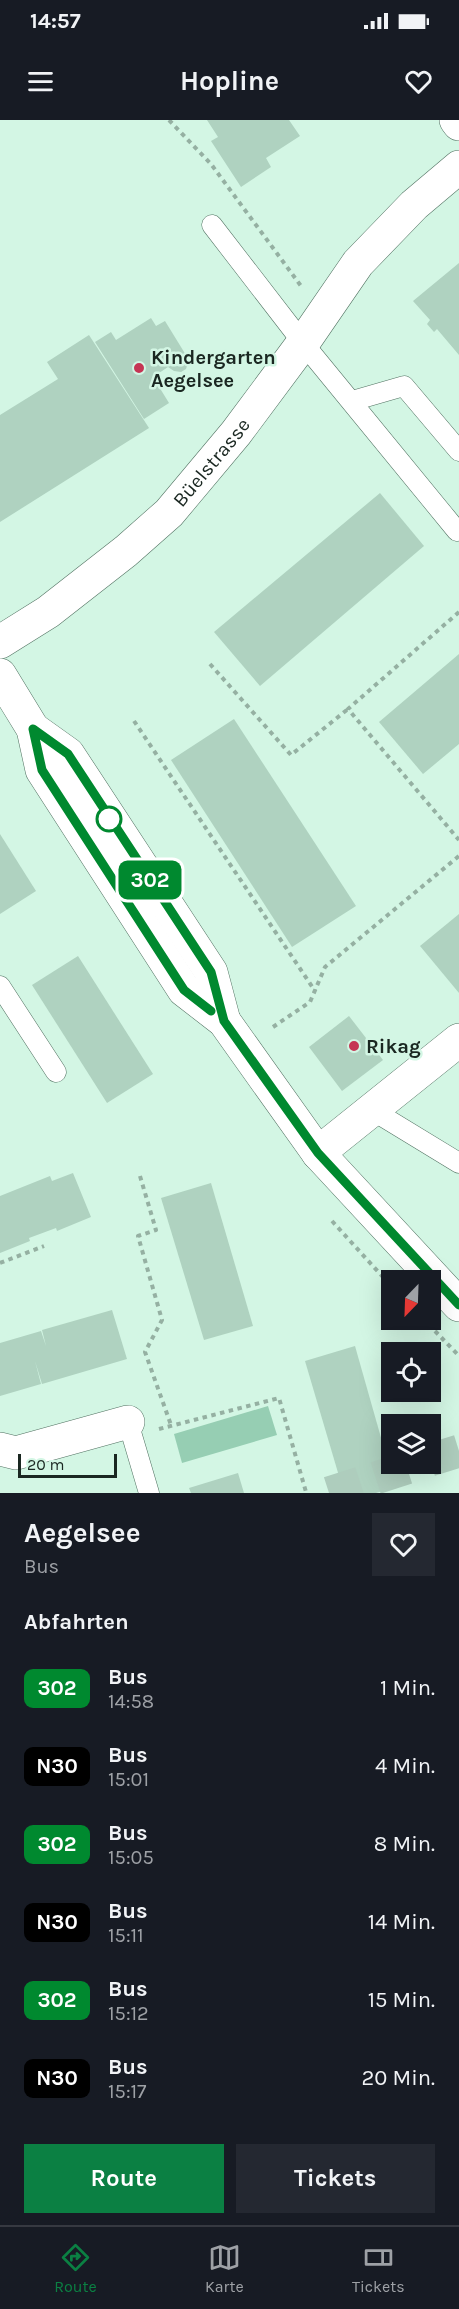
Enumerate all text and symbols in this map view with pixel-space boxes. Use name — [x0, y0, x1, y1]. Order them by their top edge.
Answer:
text: 14:57 — [30, 8, 81, 34]
icon: menu — [24, 65, 57, 98]
text: Hopline — [180, 65, 279, 97]
icon: heart — [402, 65, 435, 98]
place label: Kindergarten Aegelsee — [151, 346, 276, 392]
marker: Kindergarten Aegelsee — [132, 361, 146, 375]
street label: Büelstrasse — [168, 414, 255, 511]
unlabelled marker — [96, 806, 122, 832]
line badge: 302 — [116, 860, 184, 900]
text: 302 — [130, 868, 170, 892]
place label: Rikag — [366, 1035, 421, 1058]
marker: Rikag — [347, 1039, 361, 1053]
north arrow — [381, 1270, 441, 1330]
map controls — [381, 1270, 441, 1474]
button: locate — [381, 1342, 441, 1402]
button: layers — [381, 1414, 441, 1474]
scale bar — [18, 1451, 117, 1478]
text: 20 m — [27, 1455, 65, 1474]
button: heart — [372, 1513, 435, 1576]
text: Aegelsee — [24, 1516, 140, 1549]
text: Bus — [24, 1555, 59, 1578]
text: Abfahrten — [24, 1609, 129, 1635]
text: Bus — [108, 1664, 148, 1690]
text: 1 Min. — [380, 1675, 435, 1701]
text: 302 — [37, 1676, 77, 1700]
text: 14:58 — [108, 1690, 154, 1713]
text: Bus — [108, 1742, 148, 1768]
text: 4 Min. — [375, 1753, 435, 1779]
text: N30 — [36, 1754, 78, 1778]
text: 15:01 — [108, 1768, 149, 1791]
text: Bus — [108, 1820, 148, 1846]
text: 8 Min. — [374, 1831, 435, 1857]
text: 302 — [37, 1832, 77, 1856]
text: 15:05 — [108, 1846, 154, 1869]
text: Bus — [108, 1898, 148, 1924]
text: 14 Min. — [368, 1909, 435, 1935]
text: N30 — [36, 1910, 78, 1934]
text: 15:11 — [108, 1924, 144, 1947]
text: Bus — [108, 1976, 148, 2002]
text: 15 Min. — [368, 1987, 435, 2013]
text: 302 — [37, 1988, 77, 2012]
text: 15:12 — [108, 2002, 149, 2025]
text: Bus — [108, 2054, 148, 2080]
text: 20 Min. — [362, 2065, 435, 2091]
text: N30 — [36, 2066, 78, 2090]
text: 15:17 — [108, 2080, 147, 2103]
button: Route — [24, 2144, 224, 2213]
button: Tickets — [236, 2144, 435, 2213]
tab: Route — [54, 2241, 97, 2296]
tab: Karte — [205, 2241, 244, 2296]
tab: Tickets — [352, 2241, 405, 2296]

